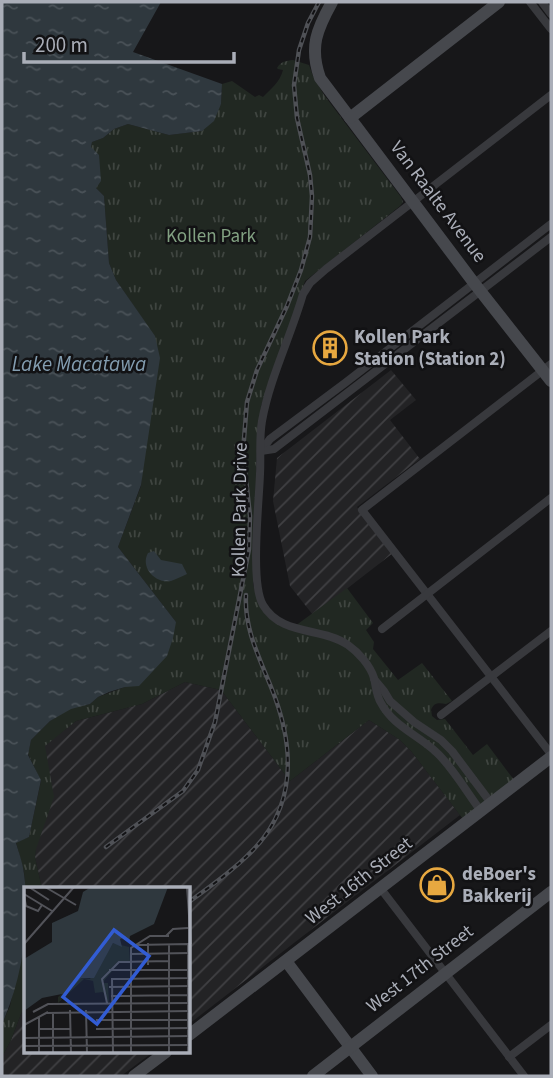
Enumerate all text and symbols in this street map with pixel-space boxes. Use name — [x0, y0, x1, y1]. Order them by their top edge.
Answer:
scale bar — [24, 21, 234, 65]
text: 200 m — [35, 30, 88, 60]
street label: Van Raalte Avenue — [383, 136, 493, 268]
park label: Kollen Park — [166, 223, 257, 250]
place label: Kollen Park Station (Station 2) — [354, 324, 506, 373]
building icon: Kollen Park Station (Station 2) — [311, 329, 349, 367]
water label: Lake Macatawa — [12, 349, 146, 379]
street label: Kollen Park Drive — [225, 442, 255, 578]
street label: West 16th Street — [300, 830, 419, 931]
place label: deBoer's Bakkerij — [462, 861, 536, 910]
shop icon: deBoer's Bakkerij — [418, 866, 456, 904]
inset map — [24, 887, 191, 1054]
street label: West 17th Street — [361, 918, 480, 1019]

